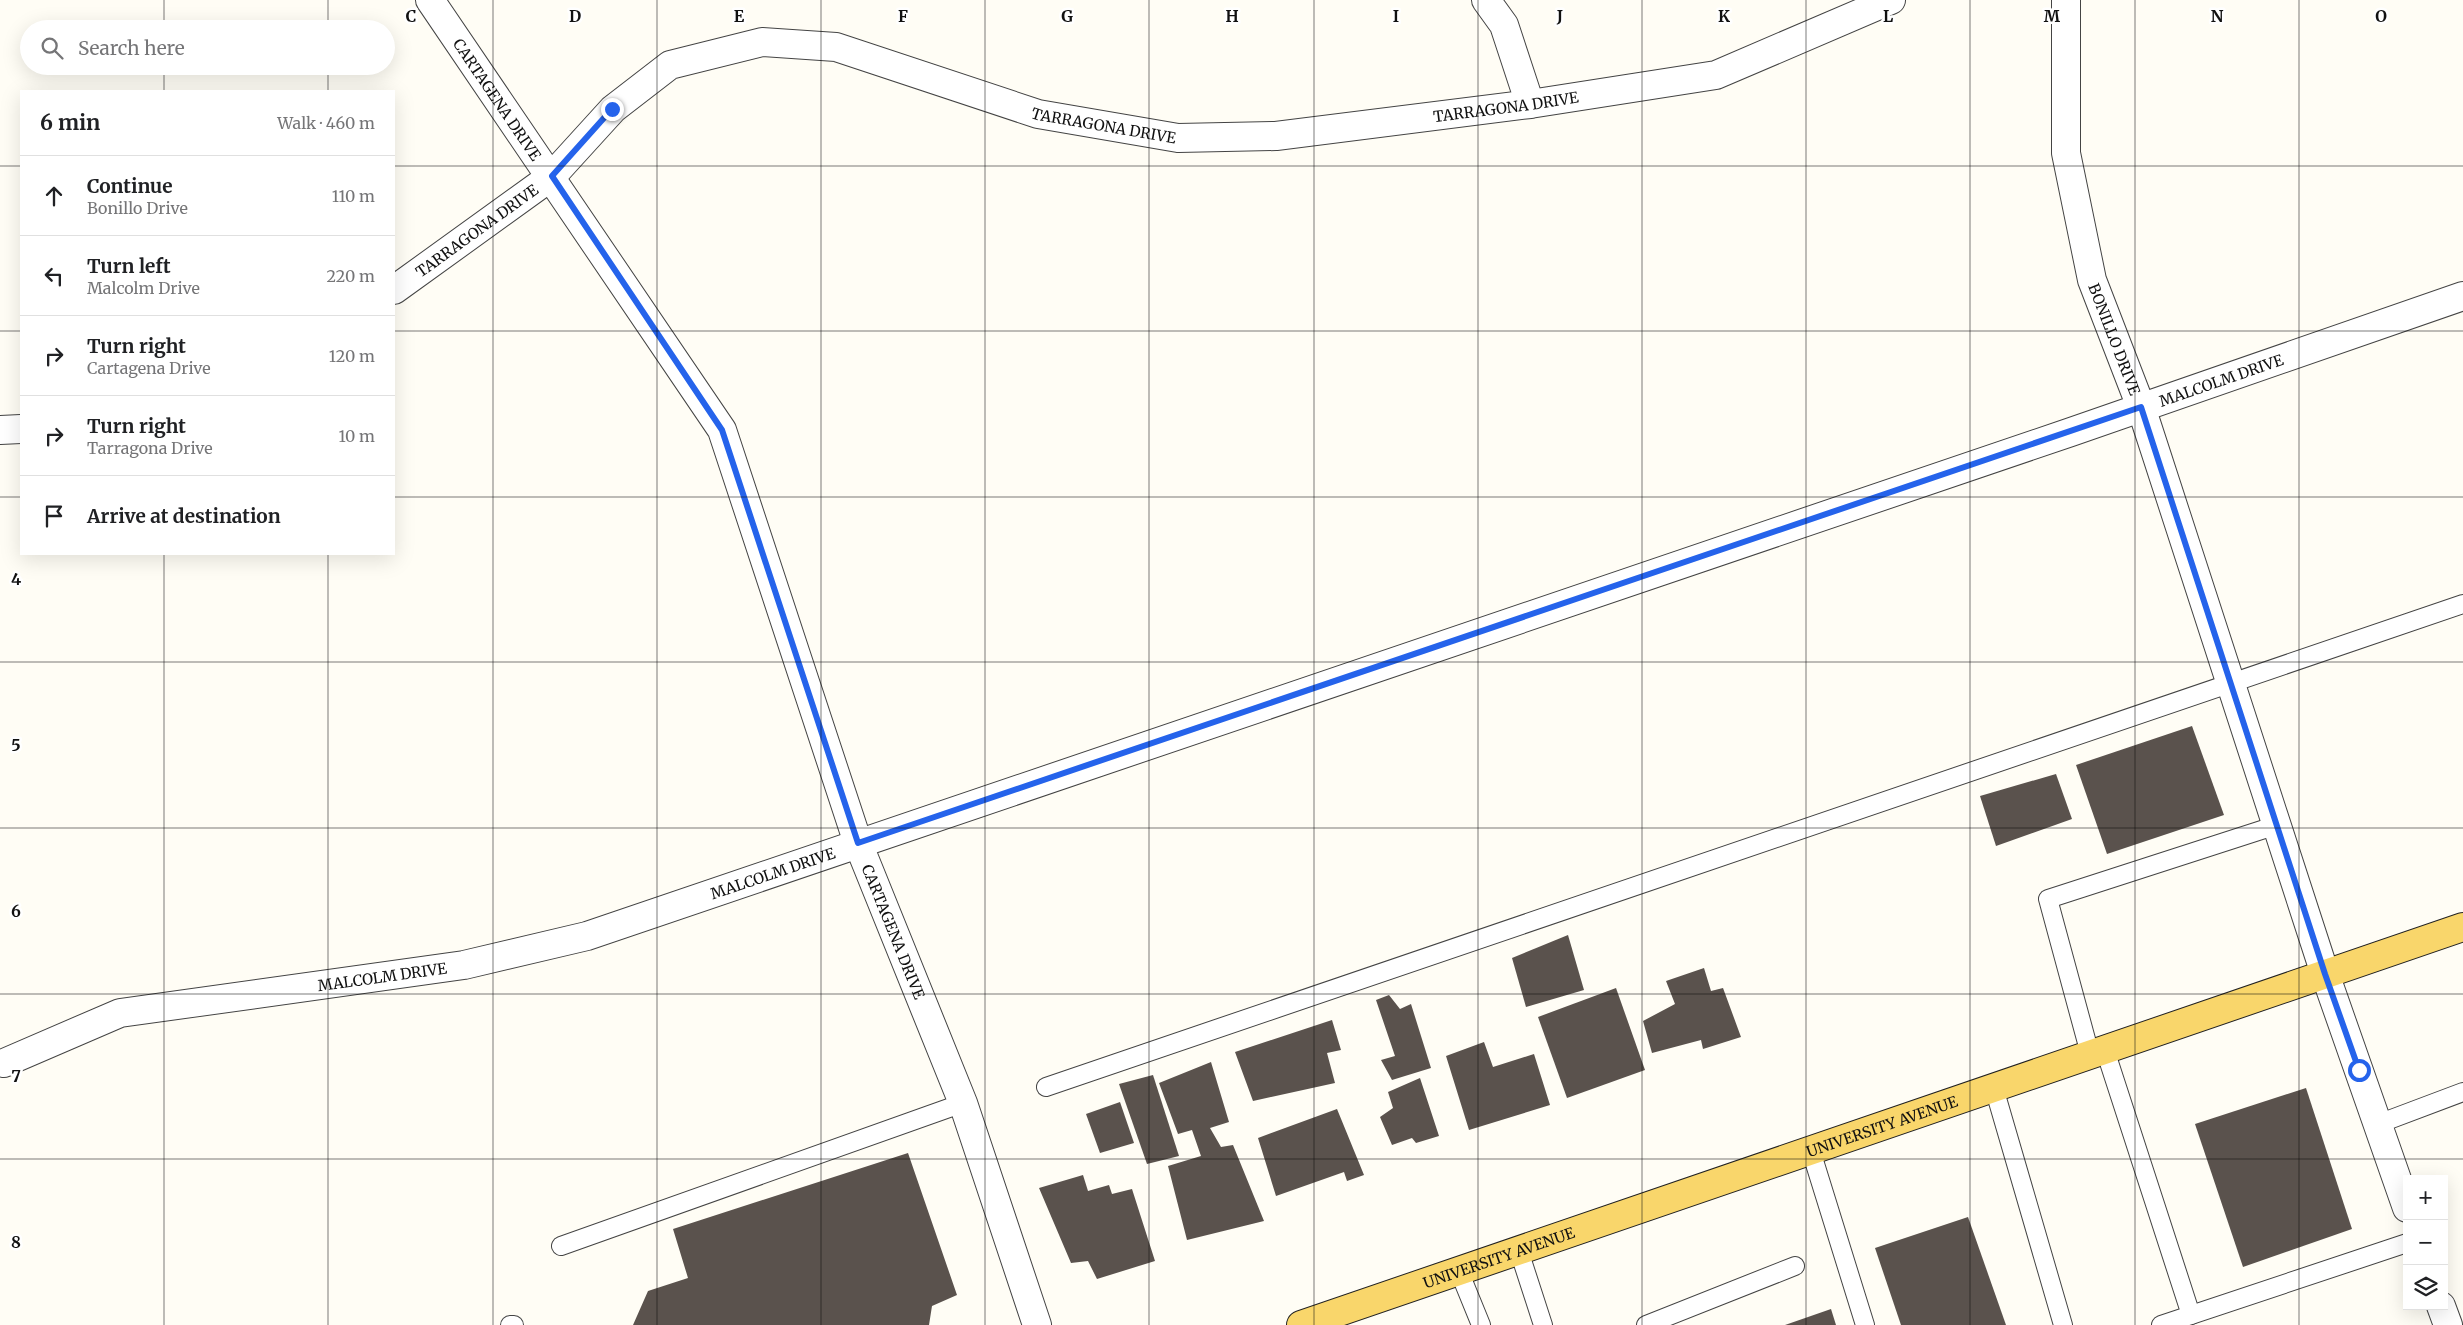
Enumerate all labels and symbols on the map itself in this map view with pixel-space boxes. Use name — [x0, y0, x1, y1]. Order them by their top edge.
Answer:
text: C — [406, 6, 416, 26]
text: D — [569, 6, 581, 26]
text: E — [734, 6, 745, 26]
text: F — [898, 6, 908, 26]
text: G — [1061, 6, 1073, 26]
text: H — [1225, 6, 1239, 26]
text: I — [1393, 6, 1399, 26]
text: J — [1556, 6, 1563, 26]
text: K — [1718, 6, 1730, 26]
text: L — [1883, 6, 1893, 26]
text: M — [2044, 6, 2061, 26]
text: N — [2211, 6, 2224, 26]
text: O — [2375, 6, 2387, 26]
street label: CARTAGENA DRIVE — [449, 35, 546, 164]
street label: TARRAGONA DRIVE — [1432, 87, 1580, 126]
route end — [601, 98, 624, 121]
street label: TARRAGONA DRIVE — [1029, 103, 1178, 147]
street label: TARRAGONA DRIVE — [412, 180, 542, 281]
street label: BONILLO DRIVE — [2085, 281, 2145, 398]
street label: MALCOLM DRIVE — [2156, 349, 2286, 410]
text: 4 — [11, 569, 21, 589]
text: 5 — [11, 735, 21, 755]
street label: MALCOLM DRIVE — [708, 843, 838, 903]
street label: CARTAGENA DRIVE — [858, 861, 930, 1002]
text: 6 — [11, 901, 21, 921]
street label: MALCOLM DRIVE — [316, 958, 448, 995]
route start — [2348, 1059, 2371, 1082]
text: 7 — [11, 1066, 21, 1086]
street label: UNIVERSITY AVENUE — [1804, 1091, 1960, 1161]
street label: UNIVERSITY AVENUE — [1421, 1222, 1577, 1292]
text: 8 — [11, 1232, 21, 1252]

